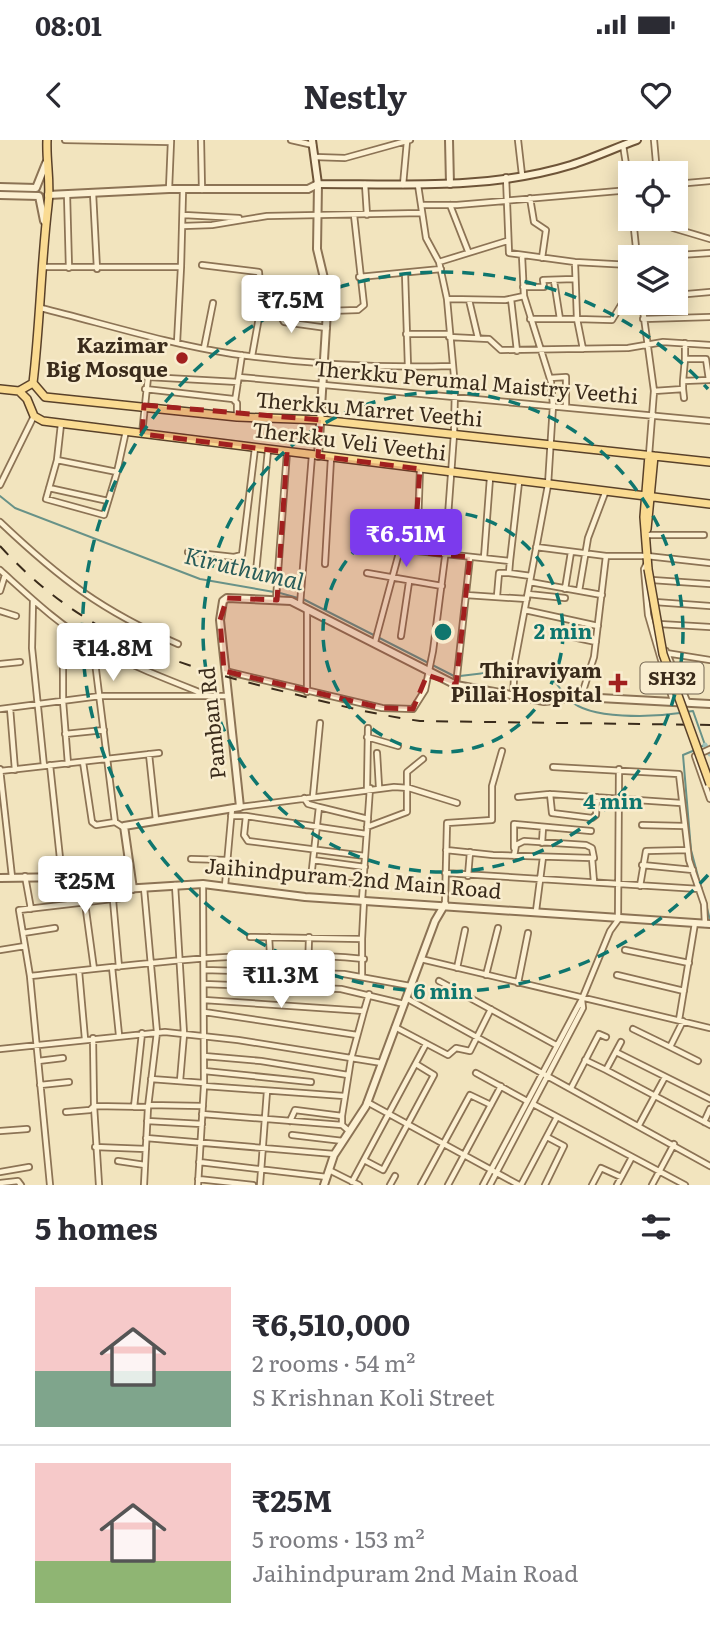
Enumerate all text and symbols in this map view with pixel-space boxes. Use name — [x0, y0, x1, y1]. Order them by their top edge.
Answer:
text: 08:01 — [35, 5, 102, 44]
text: Nestly — [303, 71, 407, 119]
icon: back — [35, 76, 73, 114]
icon: heart — [637, 76, 675, 114]
map controls — [618, 161, 688, 315]
button: locate — [618, 161, 688, 231]
button: layers — [618, 245, 688, 315]
pin: ₹7.5M — [242, 276, 340, 335]
text: ₹7.5M — [257, 281, 325, 315]
place label: Kazimar Big Mosque — [46, 328, 169, 383]
marker: Kazimar Big Mosque — [174, 350, 190, 366]
street label: Therkku Perumal Maistry Veethi — [313, 351, 640, 410]
street label: Therkku Marret Veethi — [254, 382, 484, 433]
street label: Therkku Veli Veethi — [250, 412, 448, 467]
pin: ₹6.51M — [349, 510, 463, 569]
text: ₹6.51M — [366, 515, 446, 549]
water label: Kiruthumal — [181, 537, 308, 597]
text: 2 min — [534, 614, 593, 645]
centre of rings — [431, 620, 455, 644]
pin: ₹14.8M — [56, 624, 170, 683]
text: ₹14.8M — [73, 629, 153, 663]
place label: Thiraviyam Pillai Hospital — [451, 653, 602, 708]
road number: SH32 — [640, 663, 704, 694]
street label: Pamban Rd — [189, 665, 232, 781]
marker: Thiraviyam Pillai Hospital — [608, 673, 628, 693]
text: 4 min — [583, 784, 643, 815]
street label: Jaihindpuram 2nd Main Road — [204, 848, 503, 905]
pin: ₹25M — [44, 856, 126, 916]
text: ₹25M — [54, 862, 116, 896]
pin: ₹11.3M — [224, 950, 338, 1010]
text: ₹11.3M — [243, 956, 319, 990]
text: 6 min — [413, 974, 473, 1005]
text: 5 homes — [35, 1205, 158, 1249]
icon: filters — [637, 1208, 675, 1246]
text: ₹6,510,000 — [252, 1301, 410, 1345]
icon: home — [91, 1315, 175, 1399]
text: 2 rooms · 54 m² — [252, 1345, 415, 1379]
text: S Krishnan Koli Street — [252, 1379, 495, 1413]
text: ₹25M — [252, 1477, 332, 1521]
icon: home — [91, 1491, 175, 1575]
text: 5 rooms · 153 m² — [252, 1521, 425, 1555]
text: Jaihindpuram 2nd Main Road — [252, 1555, 578, 1589]

